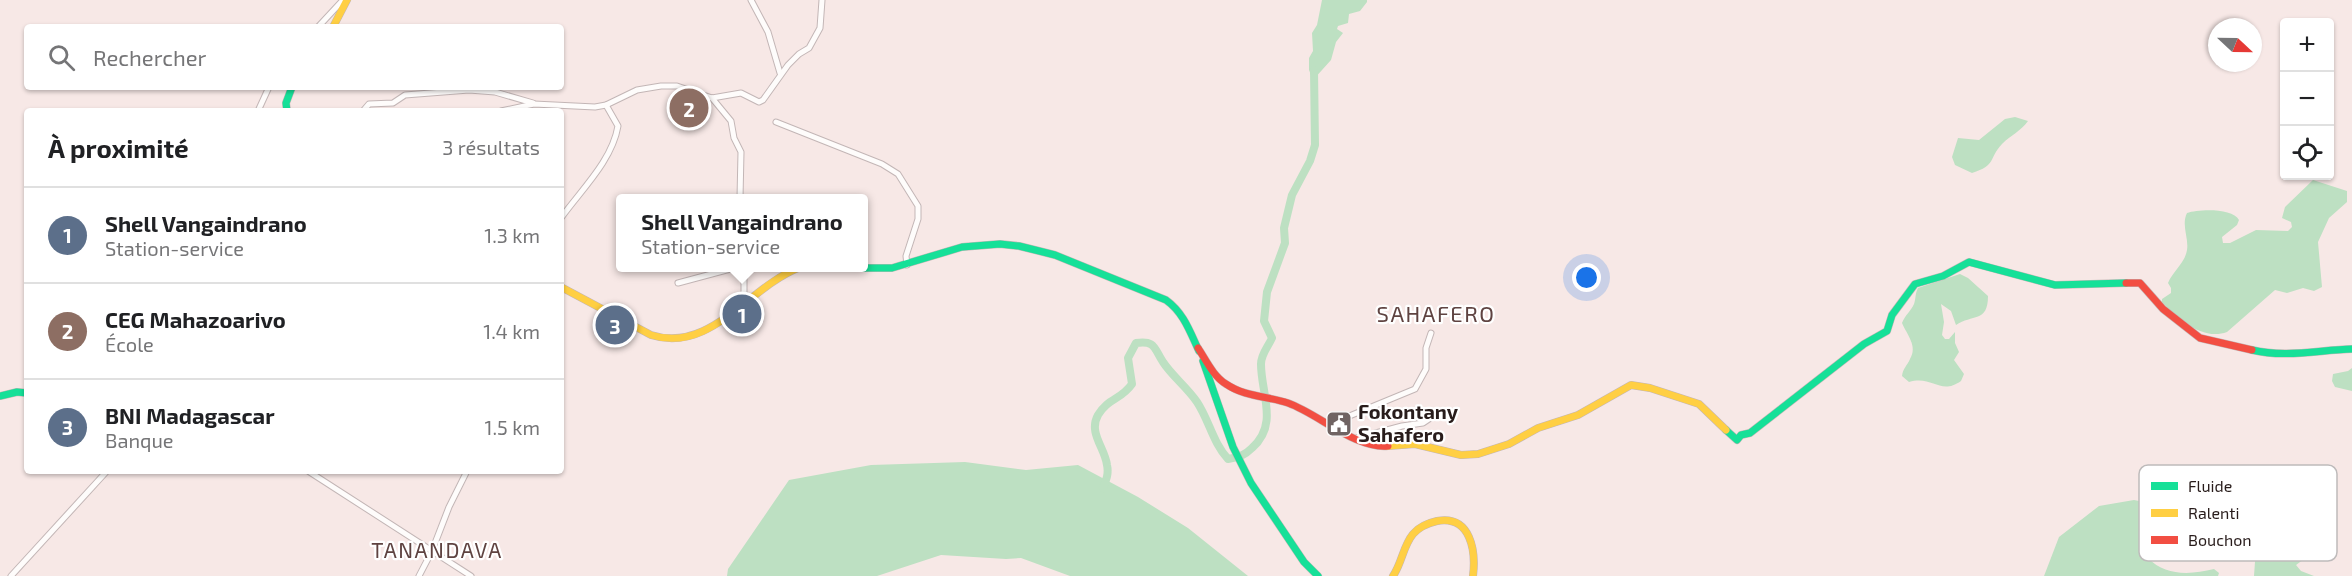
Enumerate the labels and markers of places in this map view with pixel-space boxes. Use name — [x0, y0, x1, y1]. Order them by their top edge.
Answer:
pin: 2 — [670, 86, 708, 130]
pin: 1 — [722, 292, 762, 336]
pin: 3 — [596, 302, 634, 348]
place label: Fokontany Sahafero — [1358, 399, 1459, 446]
public building icon: Fokontany Sahafero — [1324, 409, 1354, 439]

